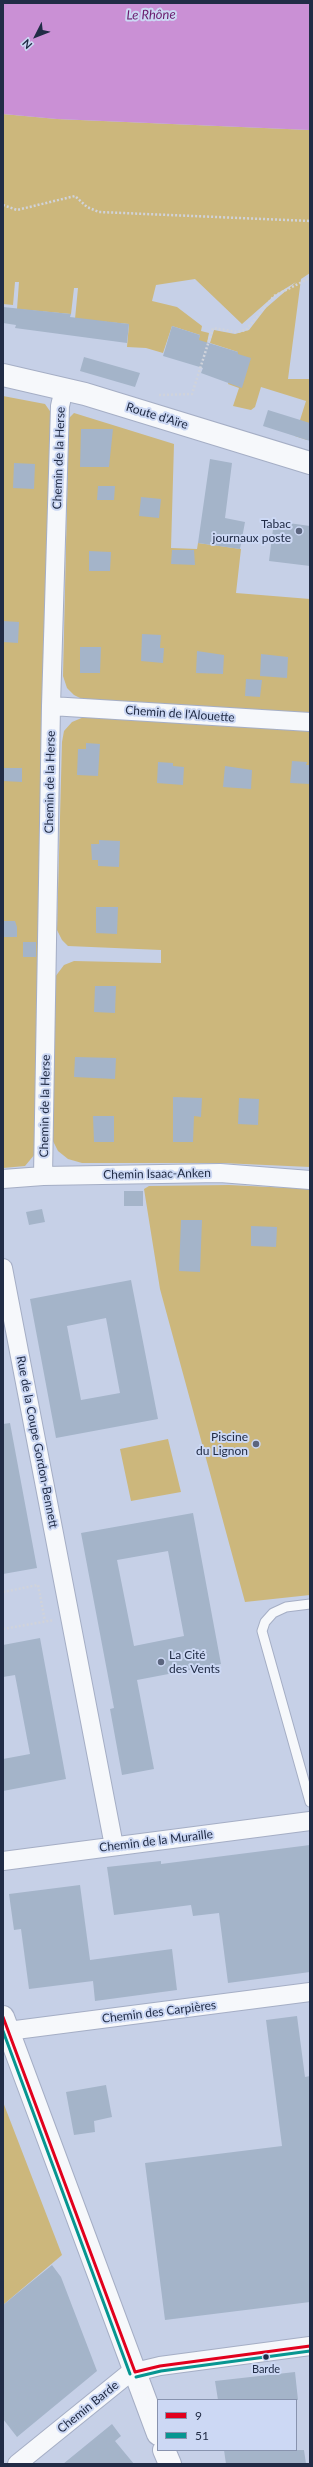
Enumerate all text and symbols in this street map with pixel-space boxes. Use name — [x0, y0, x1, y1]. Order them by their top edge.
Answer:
water label: Le Rhône — [126, 7, 176, 23]
north arrow — [16, 16, 56, 56]
text: N — [19, 37, 34, 52]
street label: Route d'Aïre — [124, 400, 190, 432]
street label: Chemin de la Herse — [50, 406, 68, 510]
place label: Tabac journaux poste — [213, 517, 291, 545]
marker: Tabac journaux poste — [294, 526, 304, 536]
street label: Chemin de l'Alouette — [125, 703, 235, 725]
street label: Chemin de la Herse — [42, 731, 58, 833]
street label: Chemin de la Herse — [37, 1055, 53, 1157]
street label: Chemin Isaac-Anken — [103, 1166, 211, 1182]
street label: Rue de la Coupe Gordon-Bennett — [13, 1355, 61, 1529]
place label: Piscine du Lignon — [196, 1430, 248, 1458]
marker: Piscine du Lignon — [251, 1439, 261, 1449]
place label: La Cité des Vents — [169, 1648, 220, 1676]
marker: La Cité des Vents — [156, 1657, 166, 1667]
street label: Chemin de la Muraille — [98, 1827, 214, 1855]
street label: Chemin des Carpières — [101, 1998, 217, 2026]
marker: Barde — [261, 2352, 271, 2362]
place label: Barde — [252, 2362, 280, 2376]
street label: Chemin Barde — [55, 2378, 121, 2436]
legend — [157, 2399, 297, 2451]
text: 9 — [195, 2408, 202, 2423]
text: 51 — [195, 2428, 209, 2443]

